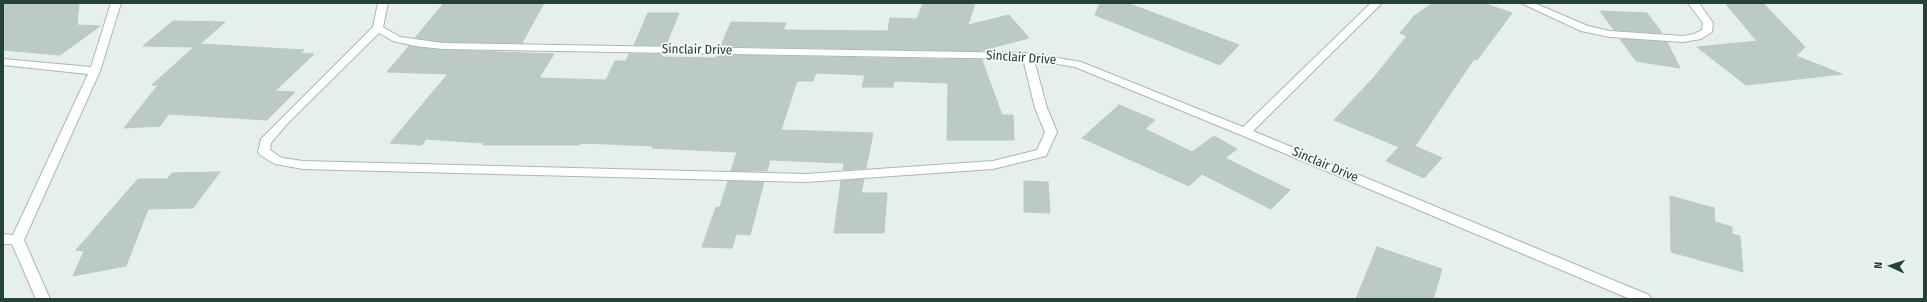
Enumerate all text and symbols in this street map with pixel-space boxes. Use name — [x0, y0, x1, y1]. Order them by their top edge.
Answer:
street label: Sinclair Drive — [662, 42, 732, 58]
street label: Sinclair Drive — [985, 48, 1057, 68]
street label: Sinclair Drive — [1290, 144, 1360, 186]
north arrow — [1871, 246, 1911, 286]
text: N — [1872, 262, 1885, 269]

